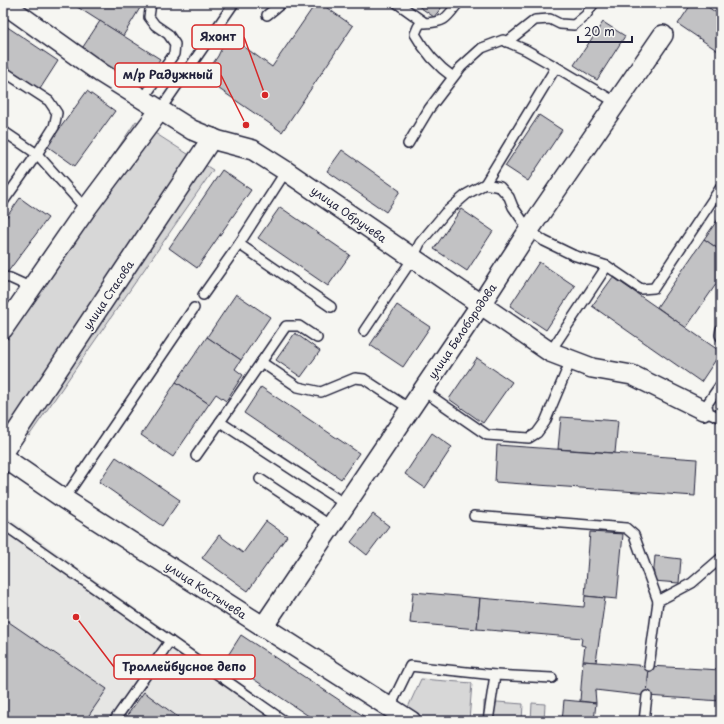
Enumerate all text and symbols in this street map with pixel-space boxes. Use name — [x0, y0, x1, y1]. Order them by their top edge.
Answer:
scale bar — [578, 18, 632, 44]
text: 20 m — [584, 22, 615, 40]
callout: Яхонт — [192, 25, 244, 49]
text: Яхонт — [200, 27, 237, 45]
callout: м/р Радужный — [115, 63, 221, 87]
text: м/р Радужный — [123, 65, 213, 83]
street label: улица Обручева — [308, 182, 390, 247]
street label: улица Стасова — [78, 257, 138, 333]
street label: улица Белобородова — [424, 280, 501, 382]
street label: улица Костычева — [162, 557, 250, 623]
callout: Троллейбусное депо — [114, 655, 255, 679]
text: Троллейбусное депо — [122, 657, 246, 675]

